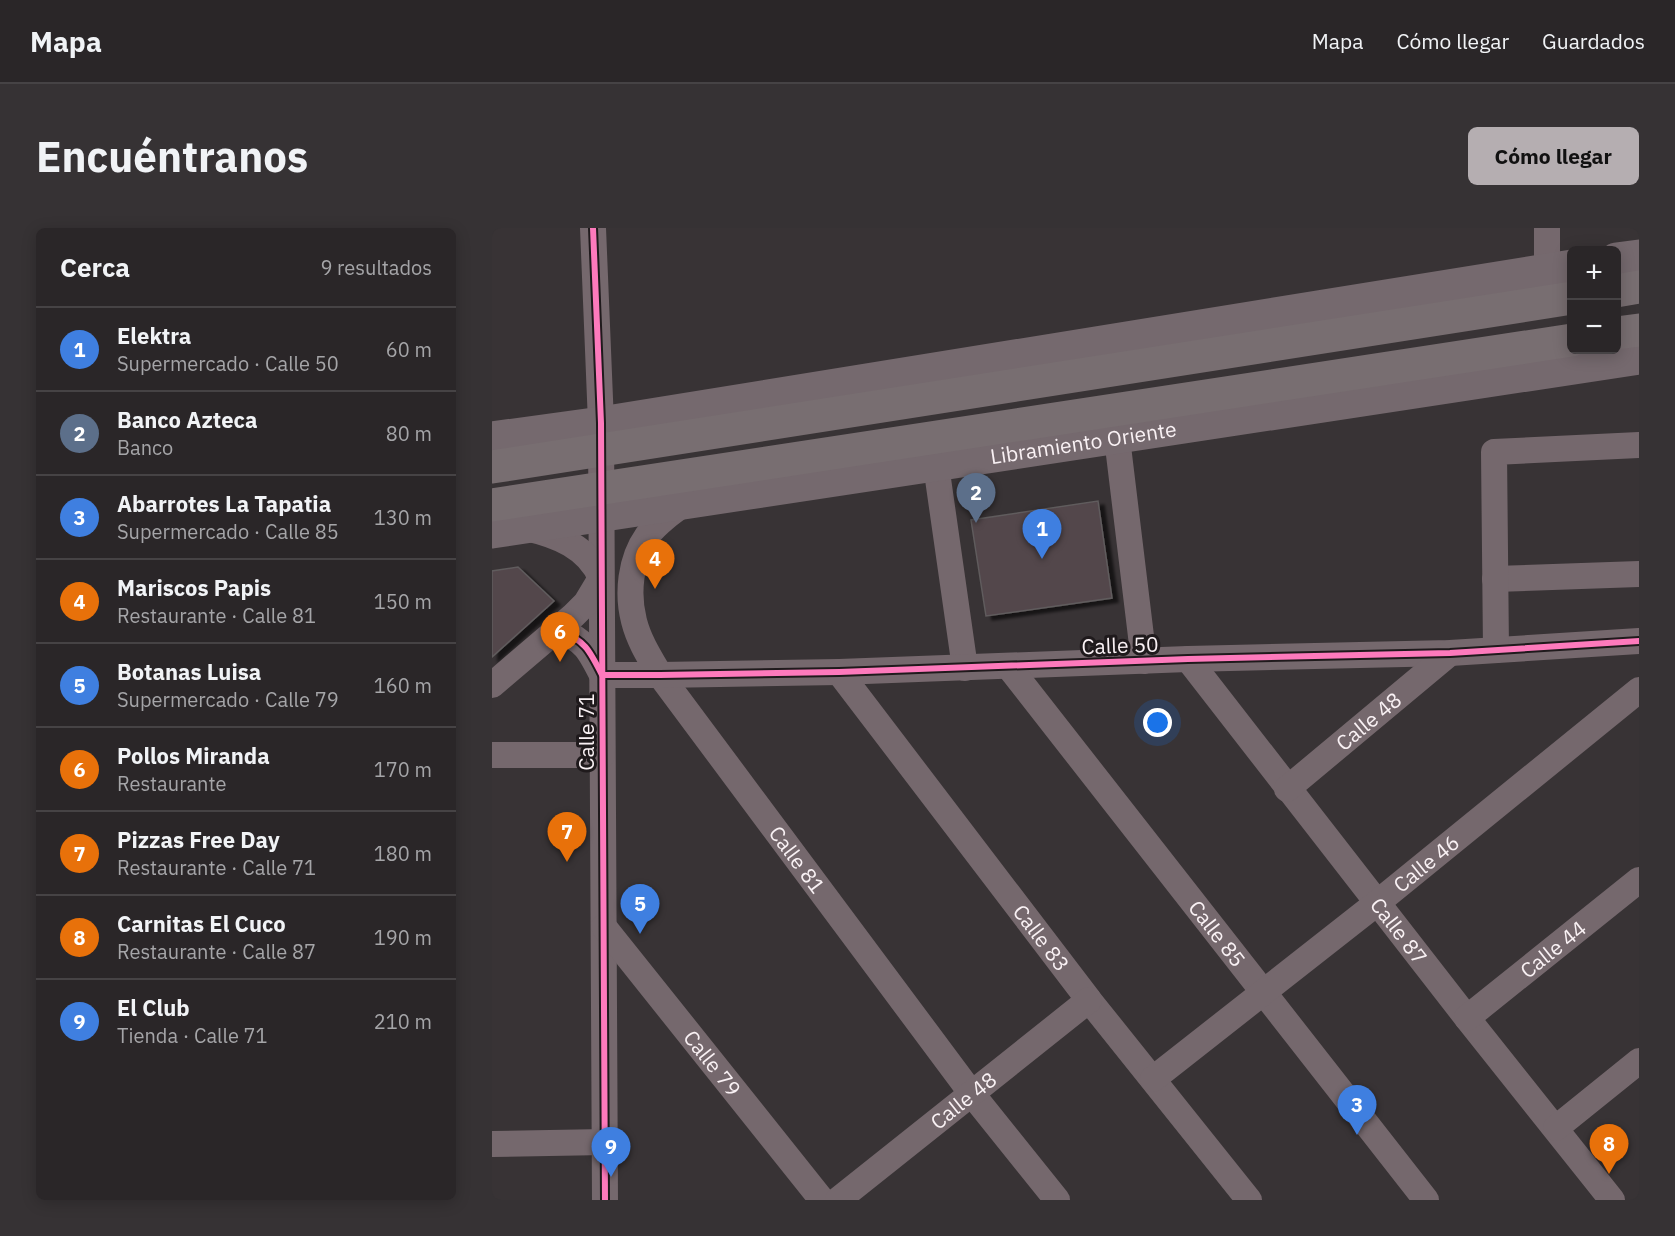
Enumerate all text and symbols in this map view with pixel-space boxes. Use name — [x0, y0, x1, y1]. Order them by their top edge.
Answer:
text: Mapa — [30, 23, 102, 60]
text: Mapa — [1312, 27, 1363, 55]
text: Cómo llegar — [1396, 27, 1509, 55]
text: Guardados — [1542, 27, 1645, 55]
button: Cómo llegar — [1468, 127, 1639, 185]
text: Encuéntranos — [36, 129, 308, 184]
map controls — [1567, 246, 1621, 354]
button: + — [1567, 246, 1621, 300]
text: Cerca — [60, 250, 130, 284]
text: 9 resultados — [320, 254, 432, 281]
button: − — [1567, 300, 1621, 354]
text: Elektra — [117, 321, 191, 350]
text: 1 — [74, 336, 86, 363]
text: 60 m — [386, 336, 432, 363]
text: Supermercado · Calle 50 — [117, 350, 339, 377]
text: Banco Azteca — [117, 405, 257, 434]
street label: Libramiento Oriente — [988, 414, 1178, 470]
text: 2 — [74, 420, 86, 447]
text: 80 m — [386, 420, 432, 447]
text: Banco — [117, 434, 173, 461]
pin: 2 — [956, 474, 996, 523]
text: Abarrotes La Tapatia — [117, 489, 331, 518]
text: 3 — [74, 504, 86, 531]
text: 130 m — [374, 504, 432, 531]
pin: 1 — [1022, 510, 1062, 559]
text: Supermercado · Calle 85 — [117, 518, 339, 545]
pin: 4 — [636, 540, 674, 589]
text: Mariscos Papis — [117, 573, 271, 602]
text: 4 — [74, 588, 86, 615]
text: 150 m — [374, 588, 432, 615]
text: Restaurante · Calle 81 — [117, 602, 316, 629]
pin: 6 — [540, 612, 580, 662]
street label: Calle 50 — [1081, 630, 1159, 660]
text: Botanas Luisa — [117, 657, 261, 686]
text: 5 — [74, 672, 86, 699]
text: 160 m — [374, 672, 432, 699]
text: Supermercado · Calle 79 — [117, 686, 339, 713]
street label: Calle 48 — [1330, 686, 1407, 757]
street label: Calle 71 — [572, 693, 600, 771]
your location — [1143, 708, 1172, 737]
text: Pollos Miranda — [117, 741, 270, 770]
text: 6 — [74, 756, 86, 783]
text: 170 m — [374, 756, 432, 783]
text: Restaurante — [117, 770, 226, 797]
pin: 7 — [548, 812, 586, 862]
street label: Calle 81 — [763, 820, 832, 899]
text: Pizzas Free Day — [117, 825, 280, 854]
street label: Calle 46 — [1387, 828, 1465, 898]
text: 7 — [74, 840, 86, 867]
text: 180 m — [374, 840, 432, 867]
text: Restaurante · Calle 71 — [117, 854, 316, 881]
pin: 5 — [620, 884, 660, 934]
street label: Calle 87 — [1364, 892, 1434, 970]
street label: Calle 85 — [1182, 894, 1252, 972]
street label: Calle 83 — [1007, 898, 1076, 977]
text: Carnitas El Cuco — [117, 909, 286, 938]
street label: Calle 44 — [1514, 914, 1592, 984]
text: 8 — [74, 924, 86, 951]
text: 190 m — [374, 924, 432, 951]
text: Restaurante · Calle 87 — [117, 938, 316, 965]
text: El Club — [117, 993, 190, 1022]
text: 9 — [74, 1008, 86, 1035]
text: 210 m — [374, 1008, 432, 1035]
text: Tienda · Calle 71 — [117, 1022, 268, 1049]
street label: Calle 79 — [678, 1024, 748, 1102]
street label: Calle 48 — [924, 1065, 1002, 1135]
pin: 3 — [1338, 1086, 1376, 1135]
pin: 8 — [1590, 1124, 1628, 1174]
pin: 9 — [592, 1128, 630, 1177]

